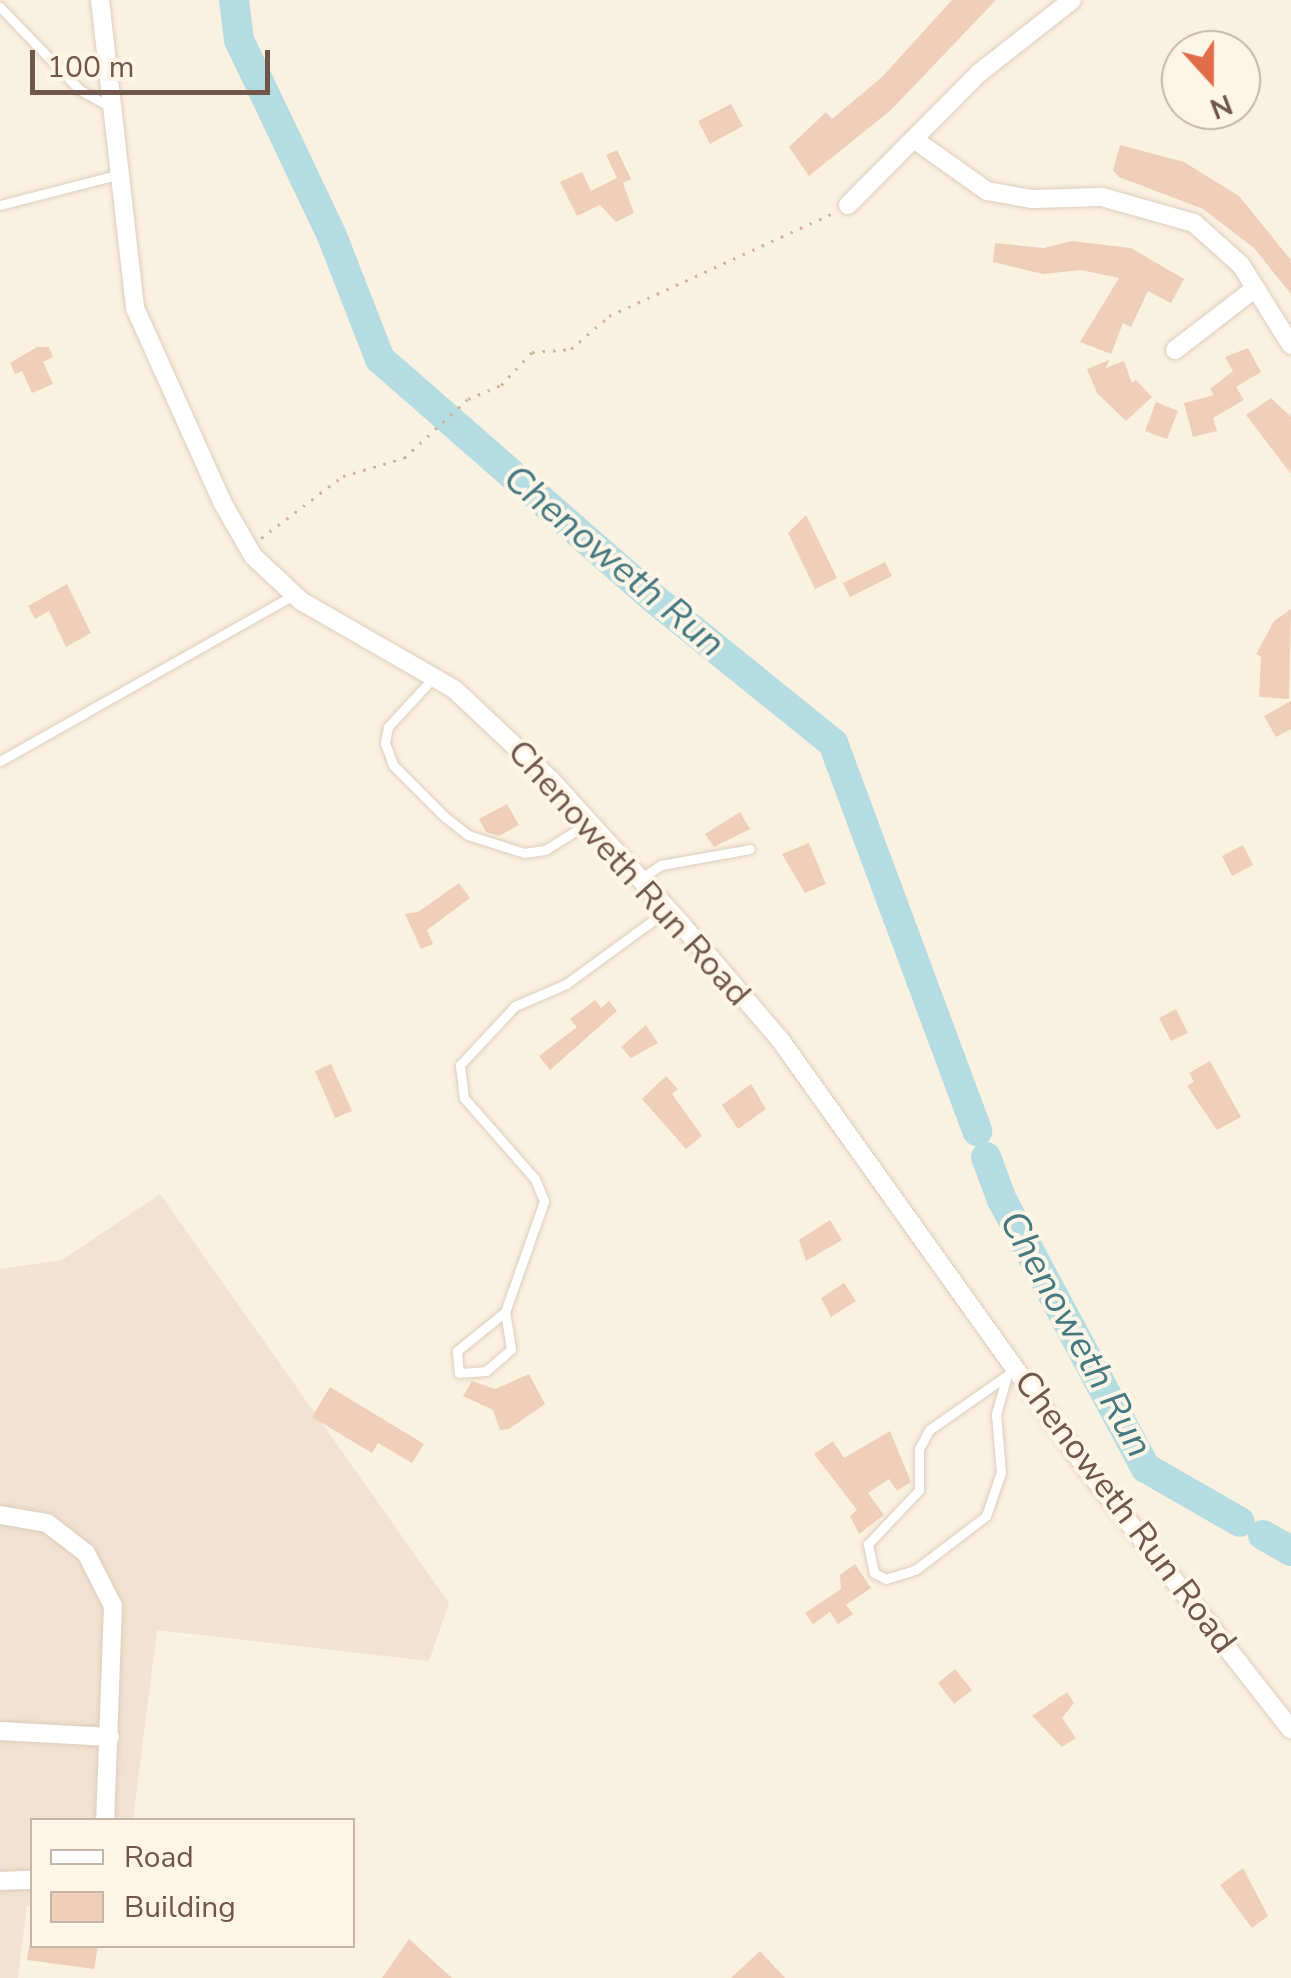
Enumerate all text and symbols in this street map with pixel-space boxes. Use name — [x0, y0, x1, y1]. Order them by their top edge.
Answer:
scale bar — [35, 30, 275, 92]
north arrow — [1161, 30, 1261, 130]
text: 100 m — [47, 47, 134, 88]
text: N — [1204, 85, 1238, 128]
water label: Chenoweth Run — [494, 455, 734, 667]
street label: Chenoweth Run Road — [499, 731, 759, 1015]
water label: Chenoweth Run — [989, 1203, 1163, 1465]
street label: Chenoweth Run Road — [1005, 1362, 1245, 1662]
legend — [30, 1818, 355, 1948]
text: Road — [124, 1837, 194, 1878]
text: Building — [124, 1887, 236, 1928]

